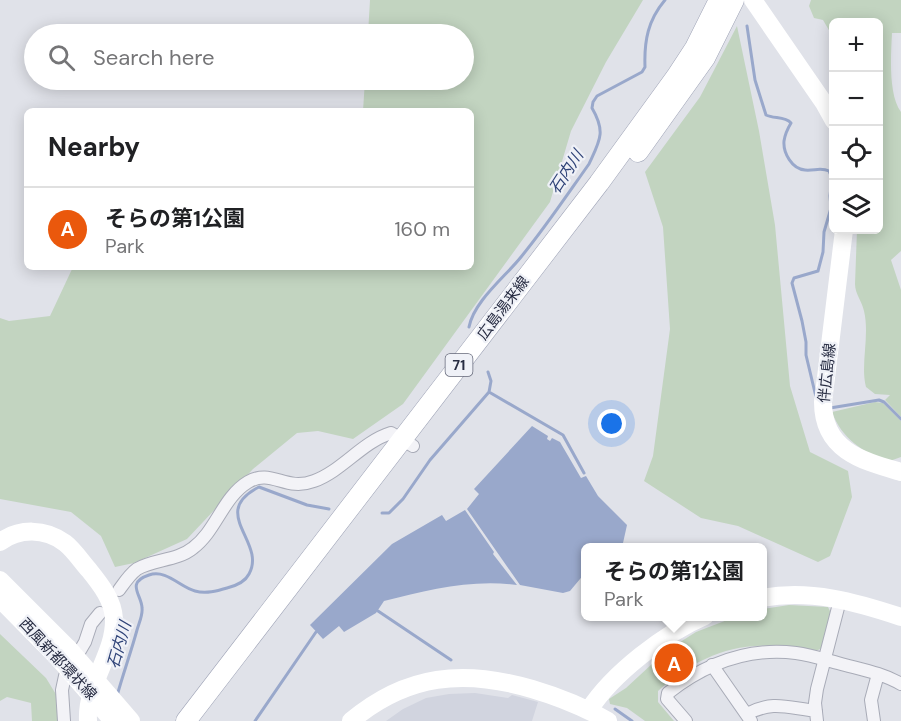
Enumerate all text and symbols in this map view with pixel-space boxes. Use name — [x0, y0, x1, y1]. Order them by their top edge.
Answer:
map controls — [829, 18, 883, 234]
button: + — [829, 18, 883, 72]
search box — [24, 24, 474, 90]
icon: search — [45, 41, 78, 74]
text: Search here — [93, 43, 214, 72]
button: − — [829, 72, 883, 126]
button: locate — [829, 126, 883, 180]
text: Nearby — [48, 130, 140, 164]
water label: 石内川 — [544, 144, 589, 198]
button: layers — [829, 180, 883, 234]
text: そらの第1公園 — [105, 204, 245, 233]
text: A — [60, 216, 75, 242]
text: 160 m — [394, 216, 450, 242]
text: Park — [105, 233, 145, 259]
street label: 広島湯来線 — [472, 272, 534, 344]
street label: 伴広島線 — [814, 342, 840, 404]
road number: 71 — [446, 354, 472, 376]
your location — [597, 409, 626, 438]
popup — [581, 543, 767, 621]
text: そらの第1公園 — [604, 557, 744, 586]
text: Park — [604, 586, 643, 612]
street label: 西風新都環状線 — [15, 614, 101, 704]
water label: 石内川 — [102, 617, 136, 671]
pin: A — [654, 640, 694, 686]

